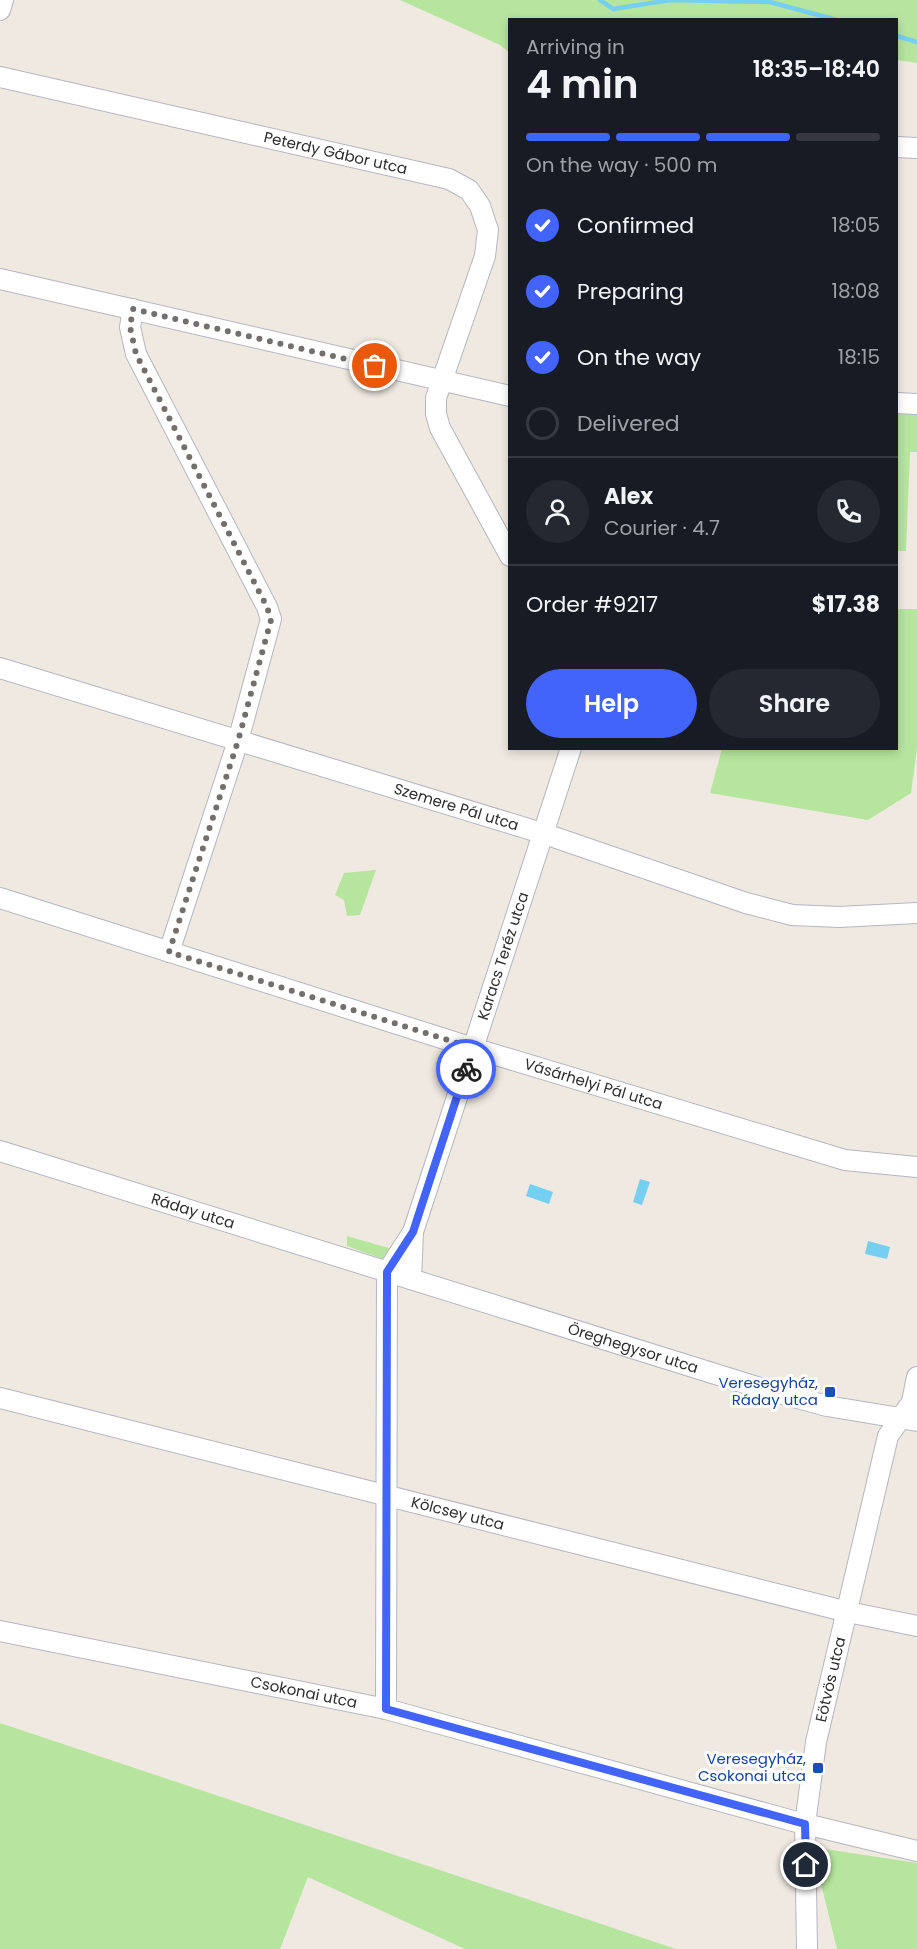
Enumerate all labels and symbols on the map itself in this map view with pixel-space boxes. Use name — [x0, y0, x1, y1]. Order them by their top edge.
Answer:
street label: Peterdy Gábor utca — [262, 126, 409, 179]
pin — [349, 340, 400, 391]
street label: Szemere Pál utca — [391, 778, 521, 835]
street label: Karacs Teréz utca — [472, 889, 533, 1023]
courier — [436, 1039, 496, 1099]
street label: Vásárhelyi Pál utca — [522, 1053, 665, 1115]
street label: Ráday utca — [149, 1188, 237, 1234]
street label: Öreghegysor utca — [565, 1318, 701, 1378]
place label: Veresegyház, Ráday utca — [718, 1372, 818, 1410]
marker: Veresegyház, Ráday utca — [823, 1385, 837, 1399]
street label: Kölcsey utca — [409, 1491, 507, 1535]
street label: Eötvös utca — [810, 1635, 850, 1724]
street label: Csokonai utca — [249, 1671, 359, 1713]
place label: Veresegyház, Csokonai utca — [698, 1748, 806, 1786]
marker: Veresegyház, Csokonai utca — [811, 1761, 825, 1775]
pin — [780, 1839, 831, 1890]

